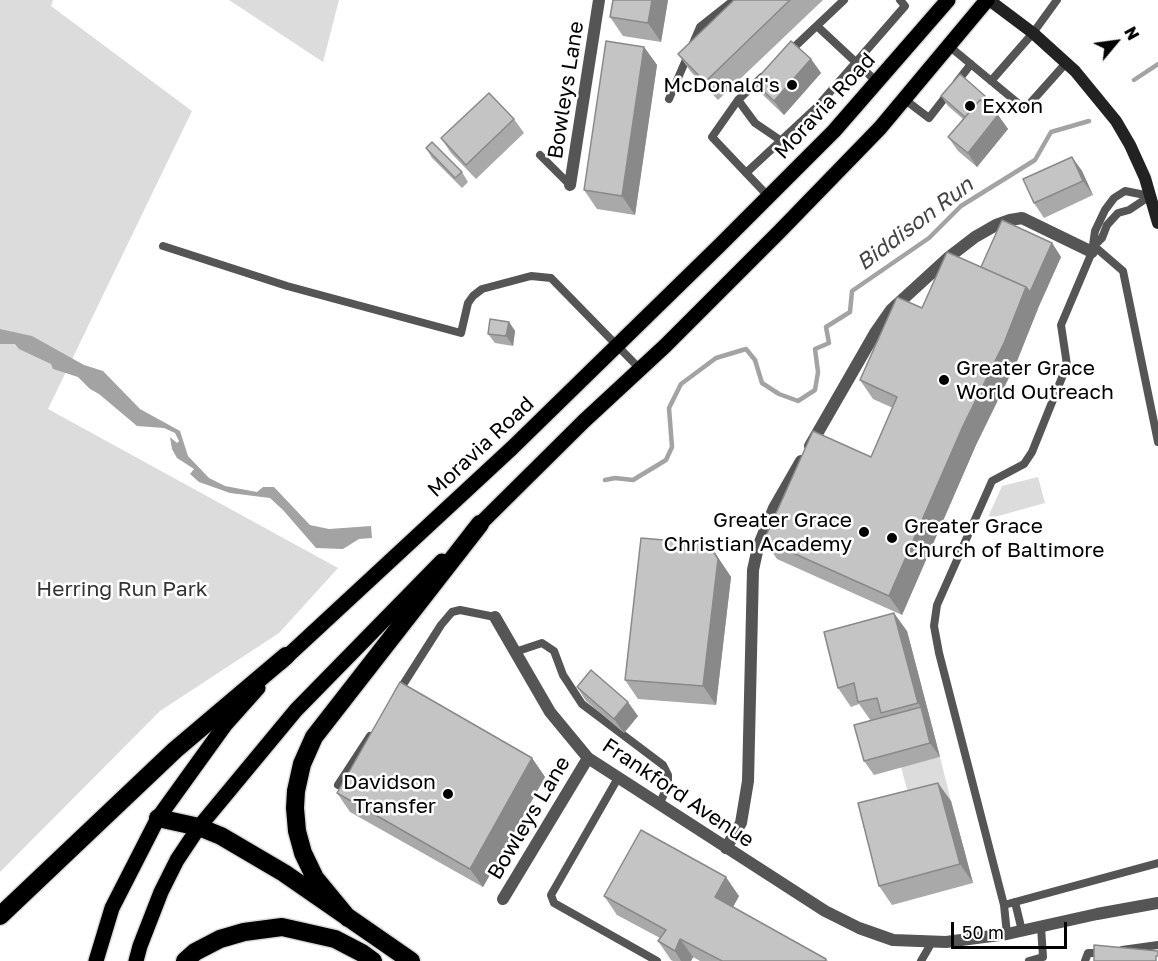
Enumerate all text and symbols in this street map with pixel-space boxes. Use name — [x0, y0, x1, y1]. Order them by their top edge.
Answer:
north arrow — [1086, 12, 1146, 72]
street label: Bowleys Lane — [543, 19, 589, 161]
text: N — [1120, 23, 1143, 43]
street label: Moravia Road — [769, 48, 881, 164]
place label: McDonald's — [663, 72, 780, 98]
marker: McDonald's — [785, 78, 799, 92]
place label: Exxon — [982, 93, 1043, 119]
marker: Exxon — [963, 99, 977, 113]
water label: Biddison Run — [852, 172, 978, 276]
place label: Greater Grace World Outreach — [956, 355, 1114, 405]
marker: Greater Grace World Outreach — [937, 373, 951, 387]
street label: Moravia Road — [423, 391, 539, 503]
place label: Greater Grace Christian Academy — [664, 507, 852, 557]
place label: Greater Grace Church of Baltimore — [904, 513, 1104, 563]
marker: Greater Grace Christian Academy — [857, 525, 871, 539]
marker: Greater Grace Church of Baltimore — [885, 531, 899, 545]
park label: Herring Run Park — [36, 576, 208, 602]
street label: Frankford Avenue — [597, 733, 759, 853]
street label: Bowleys Lane — [482, 752, 576, 884]
place label: Davidson Transfer — [343, 769, 436, 819]
marker: Davidson Transfer — [441, 787, 455, 801]
scale bar — [954, 910, 1070, 948]
text: 50 m — [962, 921, 1004, 943]

